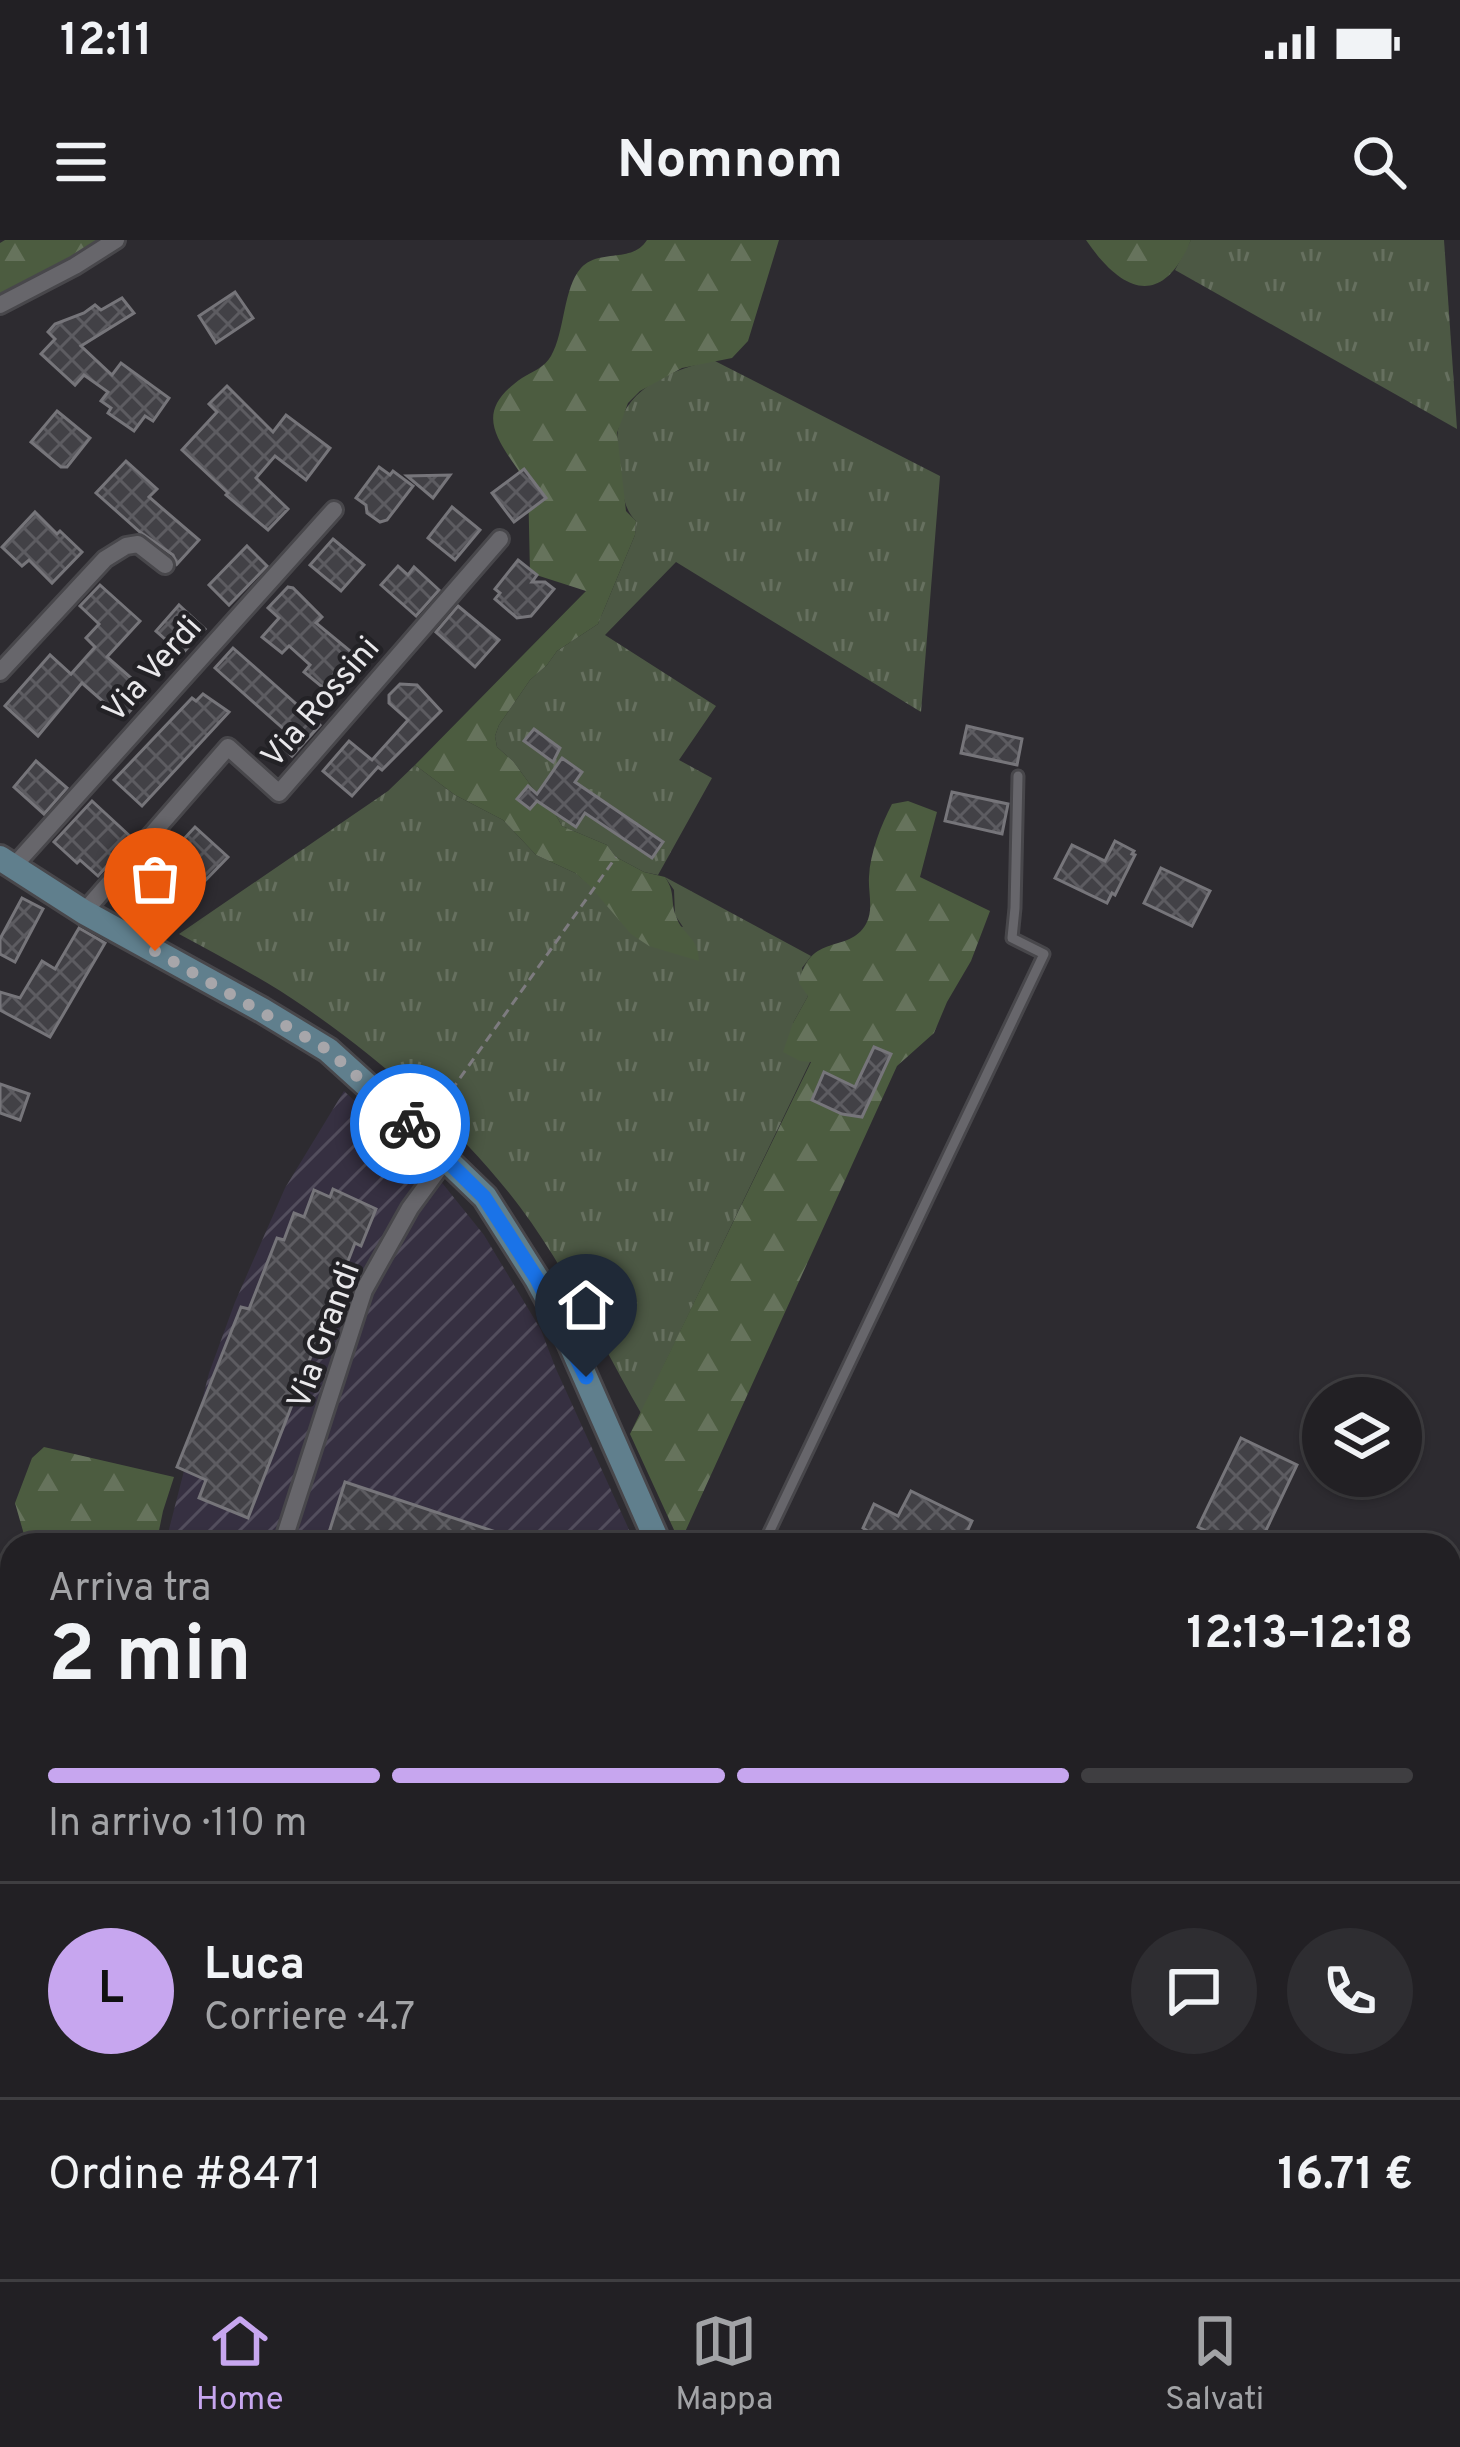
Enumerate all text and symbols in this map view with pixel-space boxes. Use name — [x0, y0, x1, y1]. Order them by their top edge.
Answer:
text: 12:11 — [60, 14, 152, 71]
text: Nomnom — [617, 128, 843, 197]
icon: menu — [48, 129, 114, 195]
icon: search — [1346, 129, 1412, 195]
street label: Via Verdi — [95, 609, 213, 733]
street label: Via Rossini — [254, 629, 391, 778]
pin — [104, 828, 206, 951]
icon: bag — [122, 846, 188, 912]
courier — [350, 1064, 470, 1184]
icon: bike — [377, 1091, 443, 1157]
pin — [535, 1254, 637, 1377]
street label: Via Grandi — [280, 1257, 372, 1416]
icon: home — [553, 1272, 619, 1338]
map controls — [1302, 1377, 1422, 1497]
button: layers — [1302, 1377, 1422, 1497]
text: Arriva tra — [48, 1566, 211, 1615]
text: 12:13–12:18 — [1186, 1607, 1413, 1664]
text: 2 min — [48, 1610, 252, 1709]
text: In arrivo · 110 m — [48, 1801, 307, 1850]
button: chat — [1131, 1928, 1257, 2054]
button: phone — [1287, 1928, 1413, 2054]
text: Luca — [204, 1938, 305, 1995]
text: L — [98, 1962, 124, 2019]
text: Corriere · 4.7 — [204, 1995, 415, 2044]
text: Ordine #8471 — [48, 2148, 322, 2205]
text: 16.71 € — [1277, 2148, 1413, 2205]
tab: Home — [196, 2308, 283, 2422]
tab: Mappa — [675, 2308, 773, 2422]
tab: Salvati — [1165, 2308, 1264, 2422]

